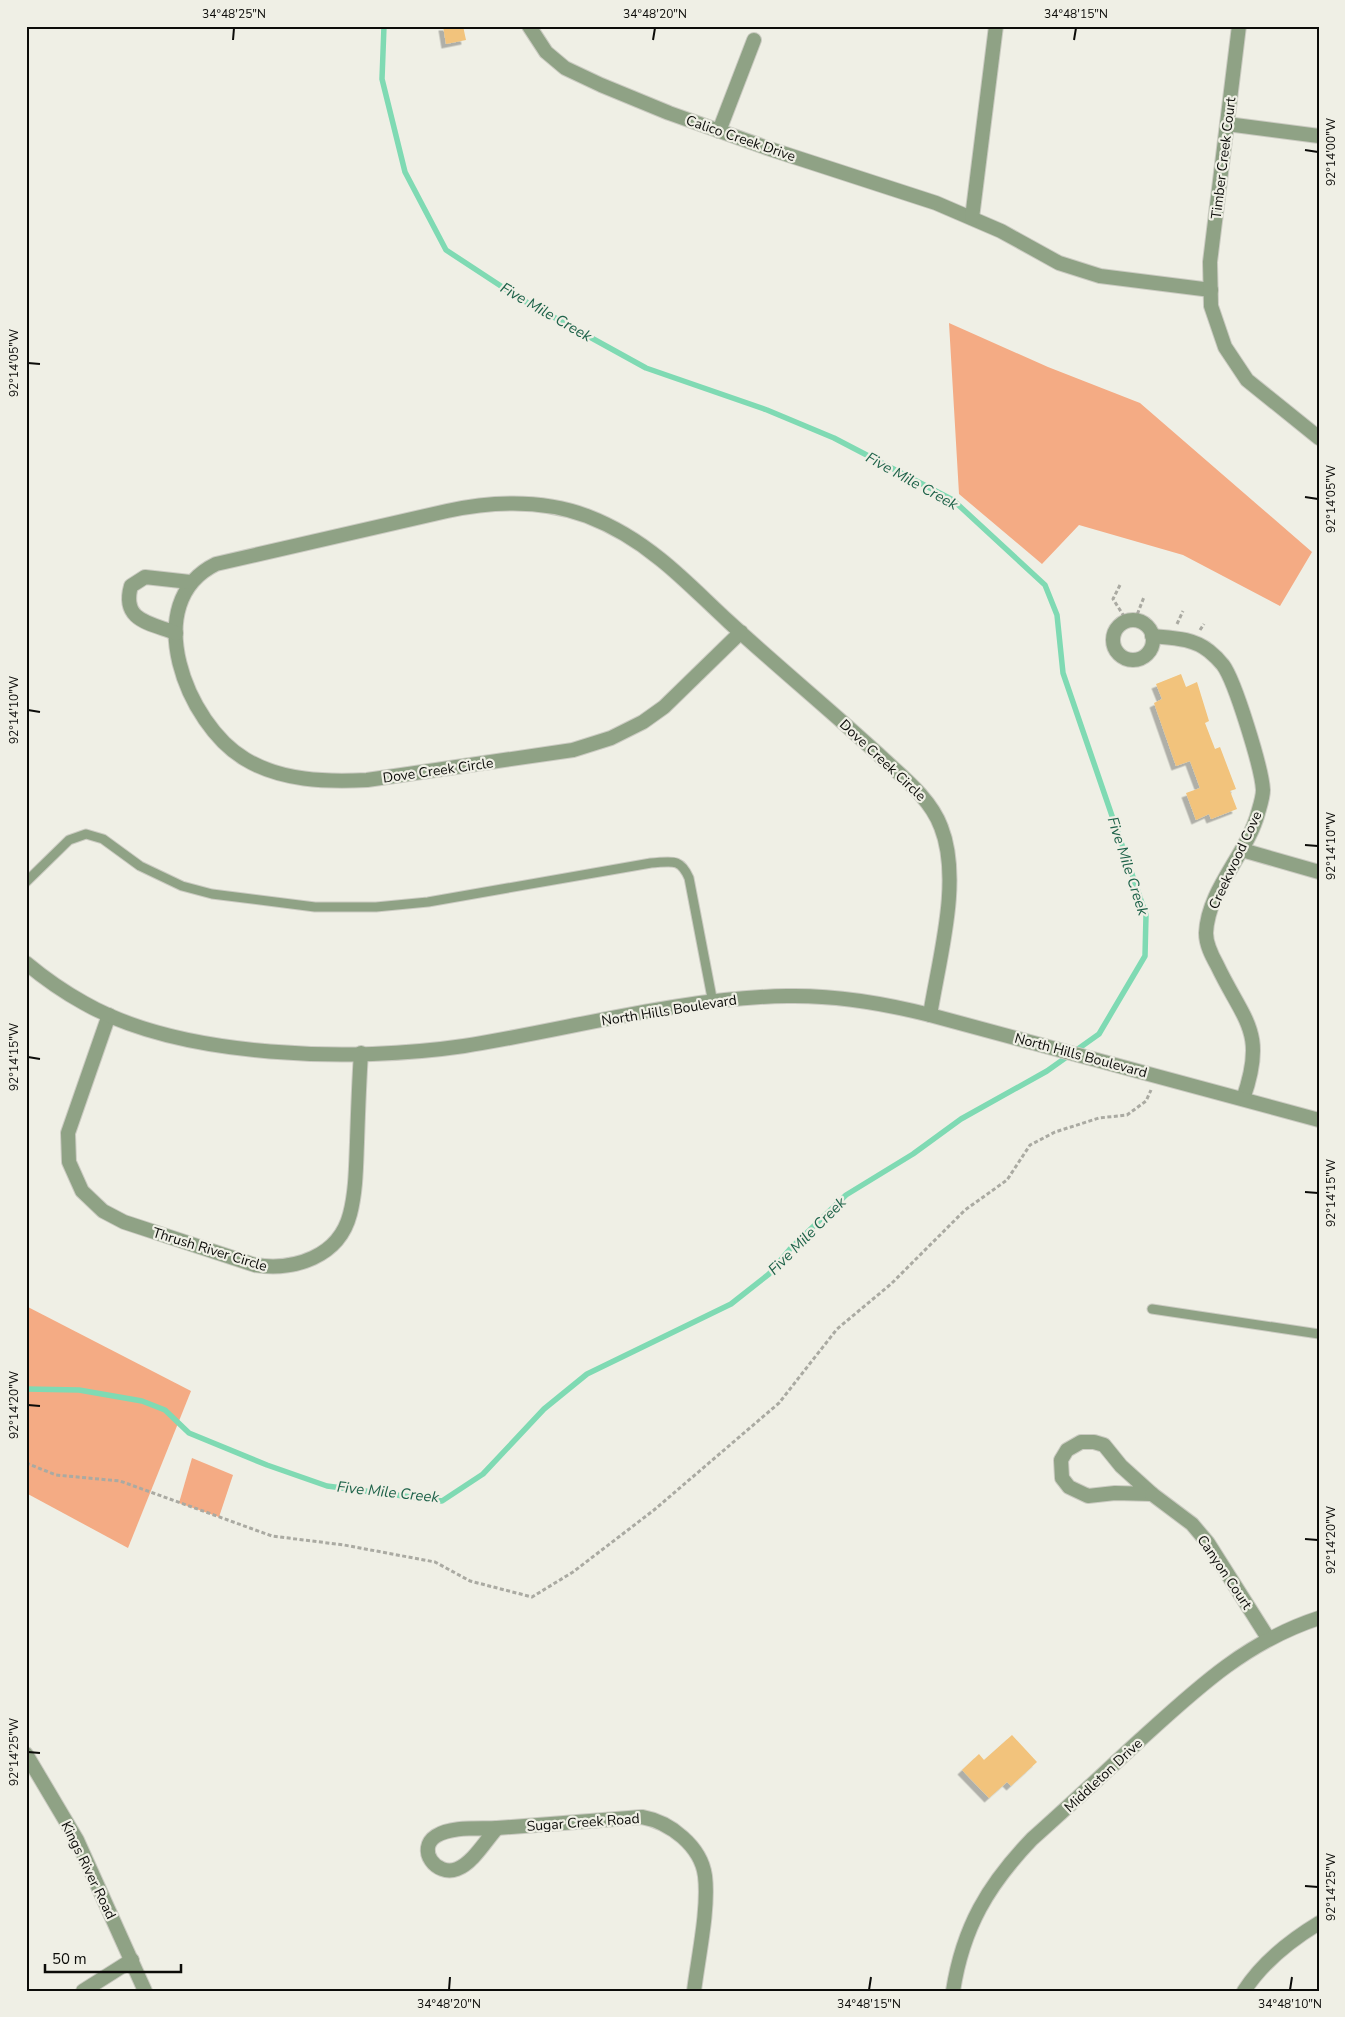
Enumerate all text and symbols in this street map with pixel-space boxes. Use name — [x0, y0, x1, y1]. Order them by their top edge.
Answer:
text: 34°48'25"N — [202, 6, 266, 22]
text: 34°48'20"N — [623, 6, 687, 22]
text: 34°48'15"N — [1044, 6, 1108, 22]
street label: Timber Creek Court — [1207, 96, 1240, 220]
street label: Calico Creek Drive — [683, 111, 798, 166]
text: 92°14'00"W — [1323, 118, 1339, 186]
water label: Five Mile Creek — [497, 278, 596, 347]
text: 92°14'05"W — [6, 329, 22, 397]
water label: Five Mile Creek — [862, 447, 962, 515]
text: 92°14'05"W — [1323, 465, 1339, 533]
text: 92°14'10"W — [6, 676, 22, 744]
street label: Dove Creek Circle — [835, 715, 930, 805]
street label: Dove Creek Circle — [381, 753, 495, 788]
street label: Creekwood Cove — [1204, 808, 1267, 912]
text: 92°14'10"W — [1323, 812, 1339, 880]
water label: Five Mile Creek — [1103, 814, 1153, 918]
street label: North Hills Boulevard — [600, 990, 738, 1031]
text: 92°14'15"W — [6, 1023, 22, 1091]
street label: North Hills Boulevard — [1012, 1029, 1149, 1082]
text: 92°14'15"W — [1323, 1159, 1339, 1227]
water label: Five Mile Creek — [764, 1192, 851, 1279]
street label: Thrush River Circle — [150, 1223, 269, 1276]
text: 92°14'20"W — [6, 1371, 22, 1439]
water label: Five Mile Creek — [336, 1477, 441, 1507]
text: 92°14'20"W — [1323, 1506, 1339, 1574]
street label: Canyon Court — [1193, 1531, 1256, 1613]
text: 92°14'25"W — [6, 1718, 22, 1786]
street label: Middleton Drive — [1060, 1734, 1147, 1817]
street label: Sugar Creek Road — [526, 1809, 640, 1836]
street label: Kings River Road — [57, 1818, 121, 1922]
text: 92°14'25"W — [1323, 1853, 1339, 1921]
scale bar — [45, 1942, 181, 1974]
text: 50 m — [52, 1949, 87, 1969]
text: 34°48'20"N — [417, 1996, 481, 2012]
text: 34°48'15"N — [837, 1996, 901, 2012]
text: 34°48'10"N — [1258, 1996, 1322, 2012]

